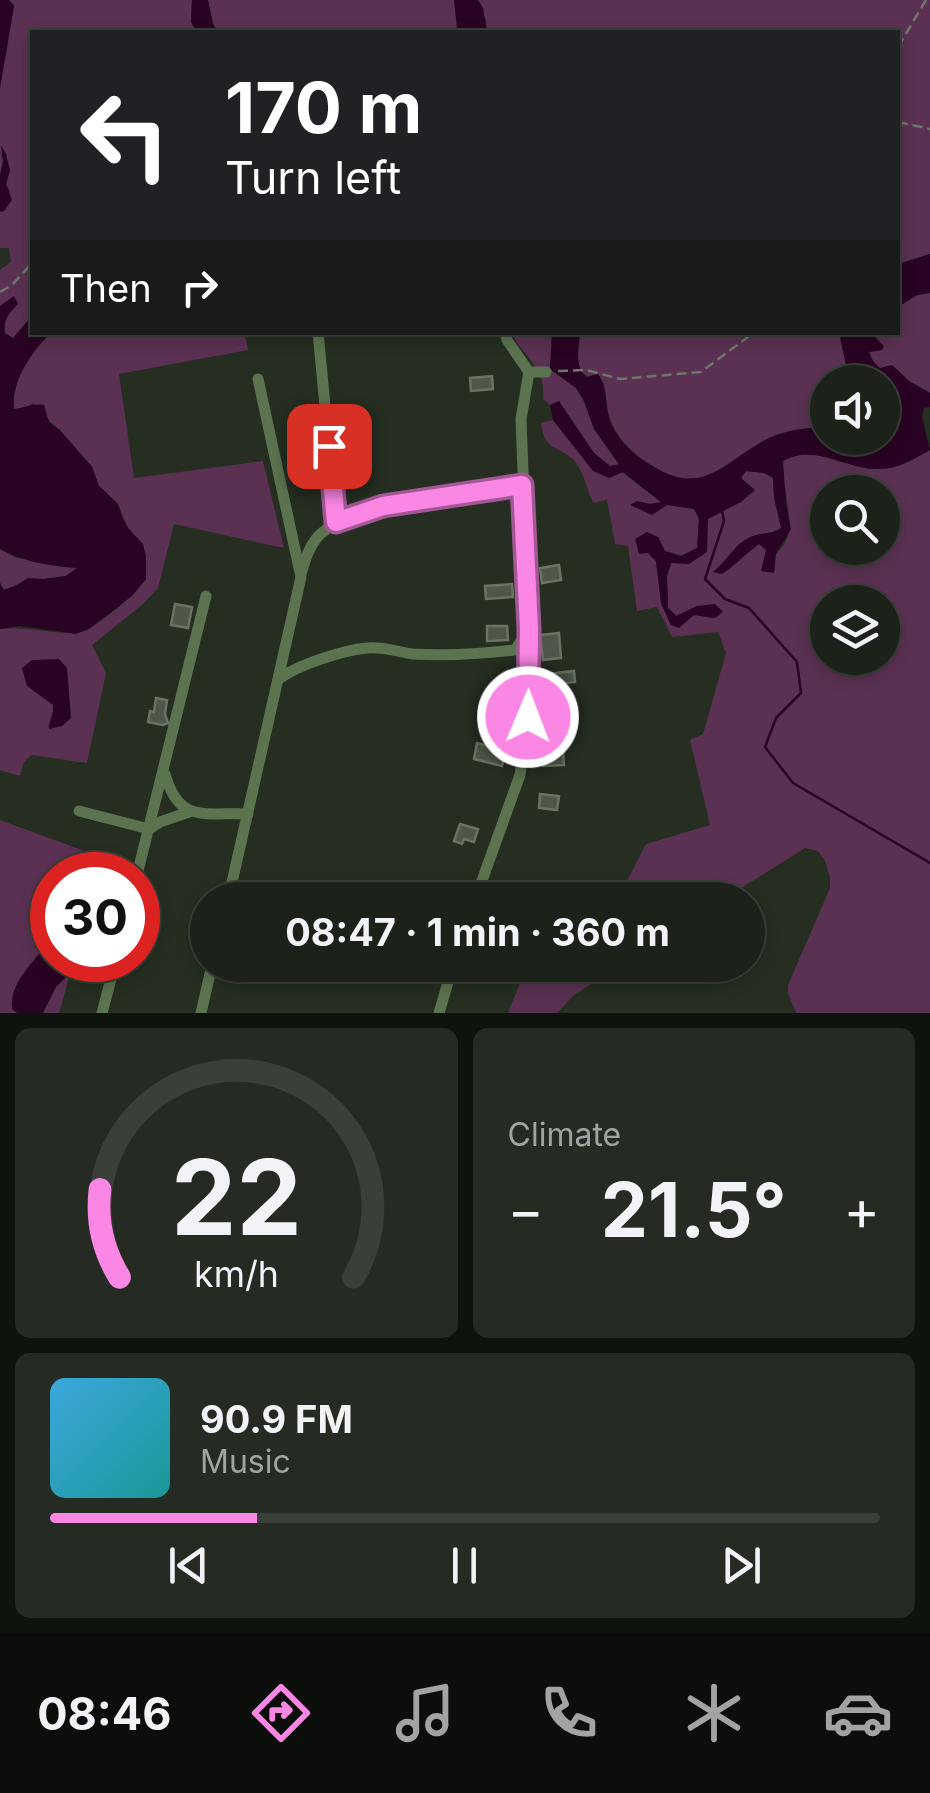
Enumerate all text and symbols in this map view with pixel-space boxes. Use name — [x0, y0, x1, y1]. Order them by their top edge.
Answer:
text: 170 m — [225, 65, 422, 150]
icon: left — [60, 70, 190, 200]
text: Turn left — [225, 150, 401, 205]
icon: right — [172, 260, 227, 315]
text: Then — [60, 265, 152, 311]
map controls — [810, 365, 900, 675]
button: sound — [810, 365, 900, 455]
pin — [287, 404, 372, 489]
icon: arrive — [302, 419, 357, 474]
button: search — [810, 475, 900, 565]
button: layers — [810, 585, 900, 675]
position arrow — [476, 665, 580, 769]
speed limit sign: 30 — [30, 852, 160, 982]
text: 08:47 · 1 min · 360 m — [285, 909, 670, 955]
text: Climate — [508, 1115, 621, 1154]
text: 22 — [171, 1134, 302, 1260]
text: 21.5° — [601, 1164, 787, 1255]
text: − — [508, 1177, 544, 1243]
text: + — [844, 1177, 880, 1243]
text: km/h — [194, 1252, 279, 1296]
text: 90.9 FM — [200, 1396, 353, 1442]
text: Music — [200, 1442, 291, 1481]
icon: previous — [161, 1538, 216, 1593]
icon: pause — [437, 1538, 492, 1593]
icon: next — [714, 1538, 769, 1593]
icon: directions — [246, 1678, 316, 1748]
icon: music — [390, 1678, 460, 1748]
icon: phone — [534, 1678, 604, 1748]
icon: climate — [679, 1678, 749, 1748]
icon: car — [823, 1678, 893, 1748]
text: 08:46 — [37, 1686, 171, 1741]

